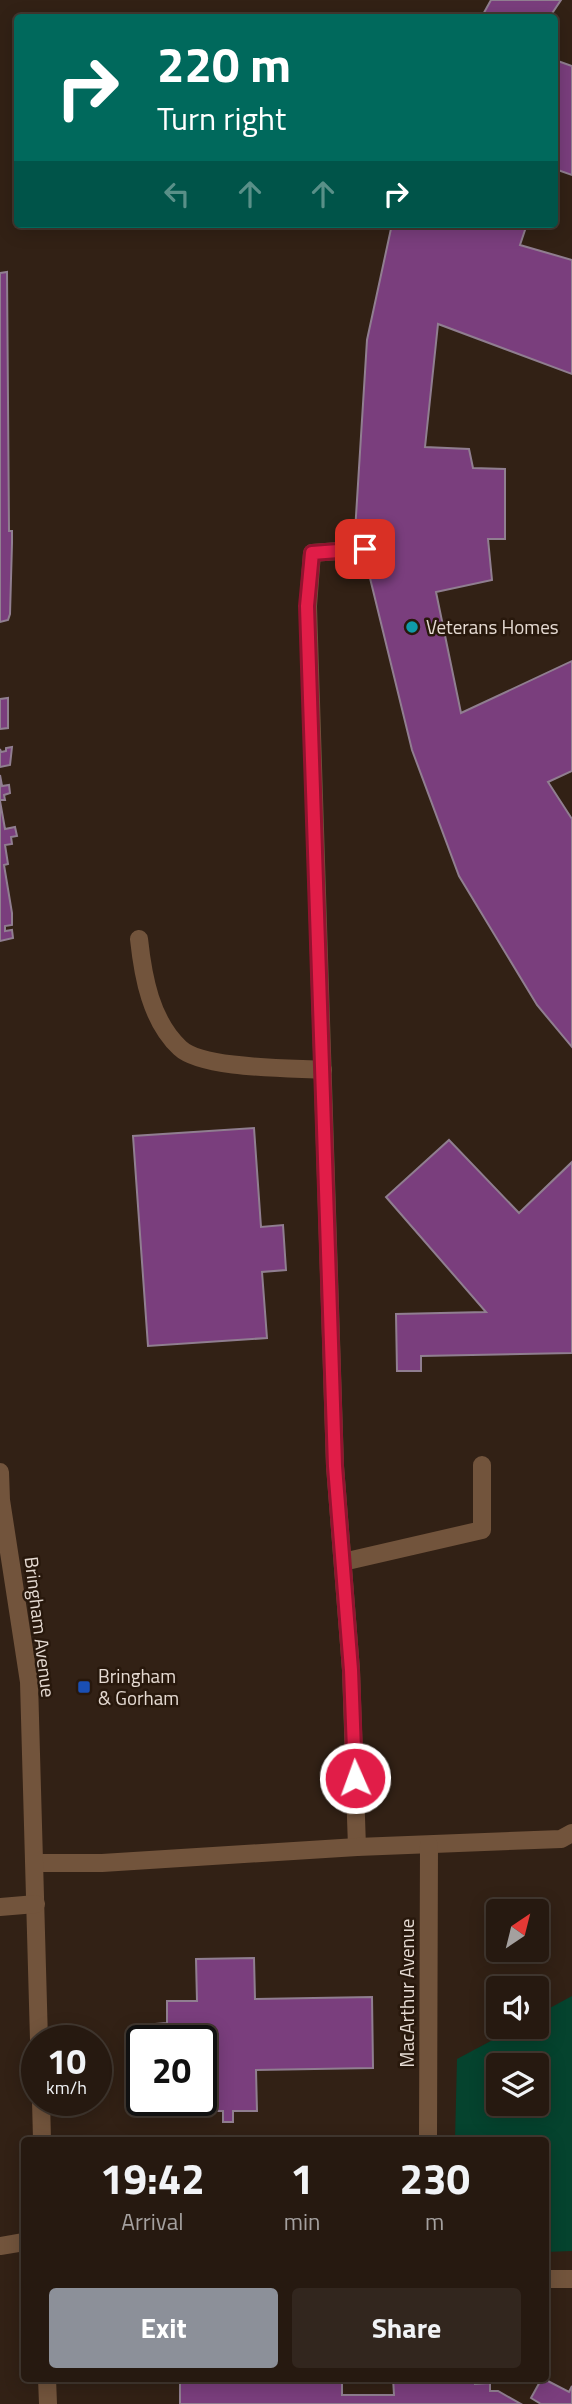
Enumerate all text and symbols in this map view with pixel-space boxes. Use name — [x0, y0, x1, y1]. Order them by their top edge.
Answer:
text: 220 m — [157, 26, 291, 101]
icon: right — [42, 42, 133, 133]
text: Turn right — [157, 94, 286, 142]
icon: left — [158, 175, 196, 213]
icon: ahead — [231, 175, 269, 213]
icon: ahead — [304, 175, 342, 213]
icon: right — [377, 175, 415, 213]
pin — [335, 519, 395, 579]
icon: arrive — [346, 530, 384, 568]
place label: Veterans Homes — [426, 612, 559, 641]
marker: Veterans Homes — [404, 619, 420, 635]
street label: Bringham Avenue — [17, 1555, 64, 1699]
place label: Bringham & Gorham — [98, 1661, 179, 1712]
marker: Bringham & Gorham — [76, 1679, 92, 1695]
position arrow — [318, 1741, 392, 1815]
north arrow — [486, 1899, 550, 1962]
map controls — [486, 1899, 549, 2116]
street label: MacArthur Avenue — [392, 1919, 421, 2067]
button: sound — [486, 1976, 549, 2039]
speed limit sign: 20 — [126, 2025, 217, 2116]
text: 10 — [47, 2034, 86, 2088]
button: layers — [486, 2053, 549, 2116]
text: km/h — [46, 2074, 87, 2101]
text: 19:42 — [100, 2146, 205, 2210]
text: 1 — [290, 2146, 314, 2210]
text: 230 — [399, 2146, 470, 2210]
text: Arrival — [121, 2204, 184, 2239]
text: min — [284, 2204, 320, 2239]
text: m — [425, 2204, 444, 2239]
button: Exit — [49, 2288, 278, 2368]
button: Share — [292, 2288, 521, 2368]

